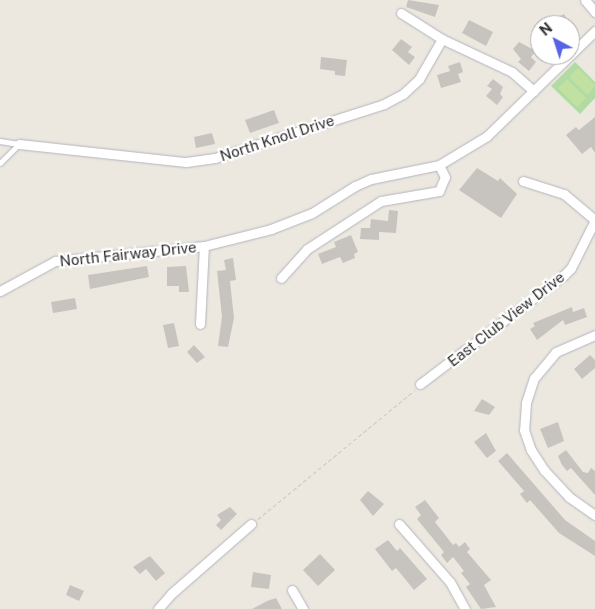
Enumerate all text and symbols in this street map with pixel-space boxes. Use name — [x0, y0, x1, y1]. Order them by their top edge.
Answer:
north arrow — [530, 15, 580, 65]
text: N — [537, 20, 555, 39]
street label: North Knoll Drive — [218, 111, 336, 165]
street label: North Fairway Drive — [59, 238, 197, 270]
street label: East Club View Drive — [444, 268, 568, 370]

